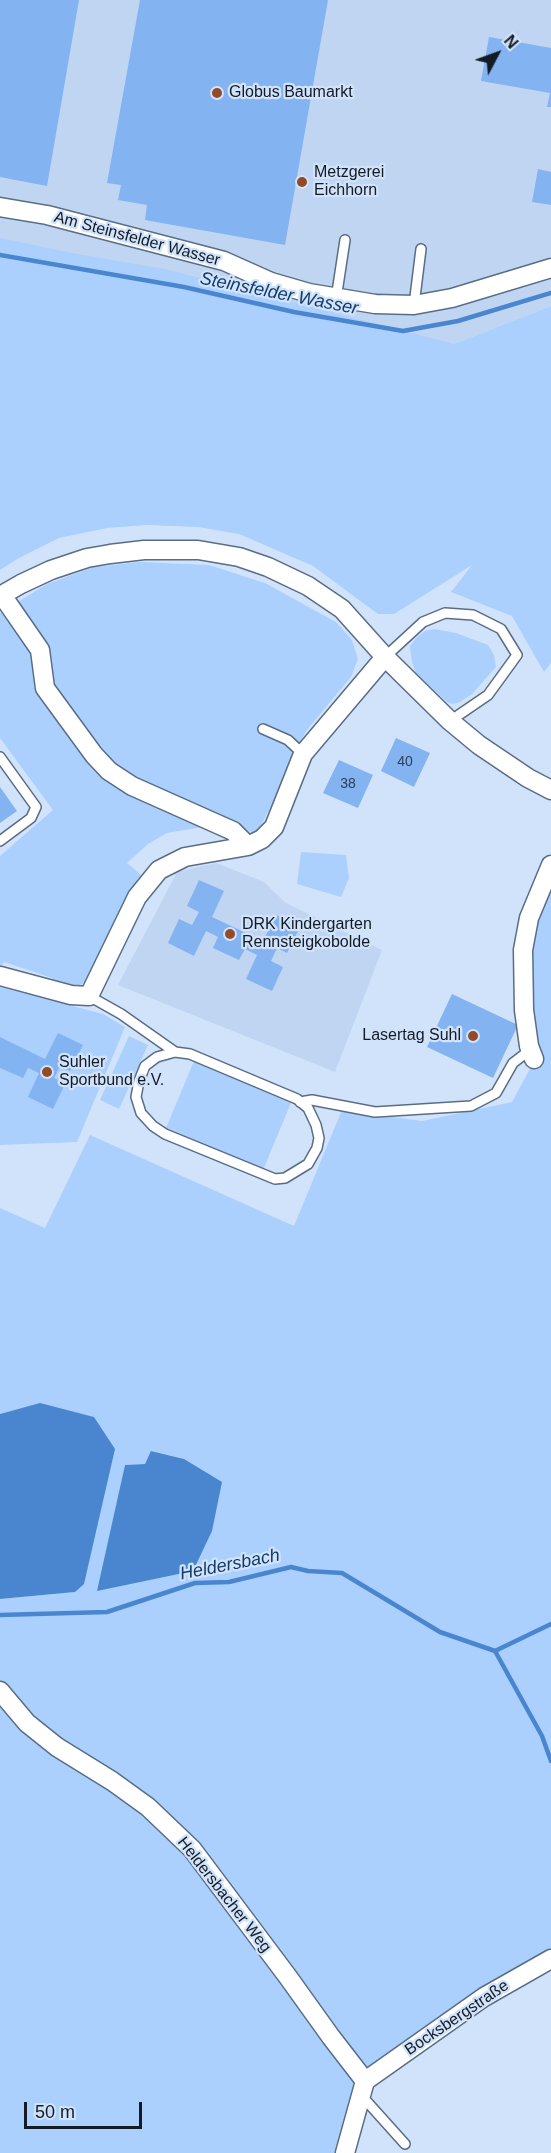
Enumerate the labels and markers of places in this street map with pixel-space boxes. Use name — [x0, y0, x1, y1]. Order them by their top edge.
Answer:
place label: Globus Baumarkt — [229, 83, 353, 103]
marker: Globus Baumarkt — [210, 86, 224, 100]
place label: Metzgerei Eichhorn — [314, 163, 384, 201]
marker: Metzgerei Eichhorn — [295, 175, 309, 189]
place label: DRK Kindergarten Rennsteigkobolde — [242, 915, 372, 953]
marker: DRK Kindergarten Rennsteigkobolde — [223, 927, 237, 941]
place label: Lasertag Suhl — [362, 1026, 461, 1046]
marker: Lasertag Suhl — [466, 1029, 480, 1043]
place label: Suhler Sportbund e.V. — [59, 1053, 164, 1091]
marker: Suhler Sportbund e.V. — [40, 1065, 54, 1079]

